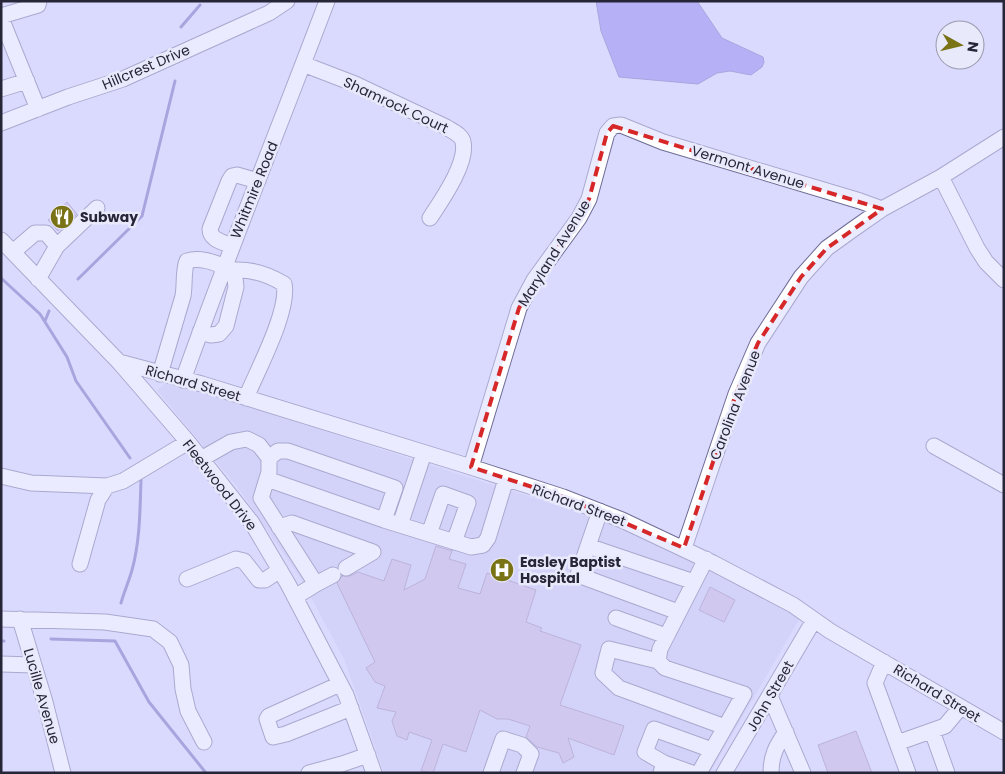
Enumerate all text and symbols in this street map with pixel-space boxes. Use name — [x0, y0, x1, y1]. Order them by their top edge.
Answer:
north arrow — [935, 20, 985, 70]
street label: Hillcrest Drive — [99, 39, 193, 95]
text: N — [962, 40, 984, 53]
street label: Shamrock Court — [340, 72, 452, 138]
street label: Whitmire Road — [225, 138, 283, 242]
street label: Vermont Avenue — [689, 140, 807, 194]
street label: Maryland Avenue — [513, 196, 595, 310]
restaurant icon: Subway — [49, 204, 75, 230]
place label: Subway — [80, 207, 138, 227]
street label: Carolina Avenue — [705, 347, 765, 463]
street label: Richard Street — [143, 360, 243, 406]
street label: Fleetwood Drive — [178, 435, 262, 535]
street label: Richard Street — [529, 479, 629, 531]
place label: Easley Baptist Hospital — [520, 552, 621, 588]
hospital icon: Easley Baptist Hospital — [489, 557, 515, 583]
street label: Lucille Avenue — [19, 646, 65, 747]
street label: John Street — [742, 657, 798, 735]
street label: Richard Street — [890, 659, 984, 727]

